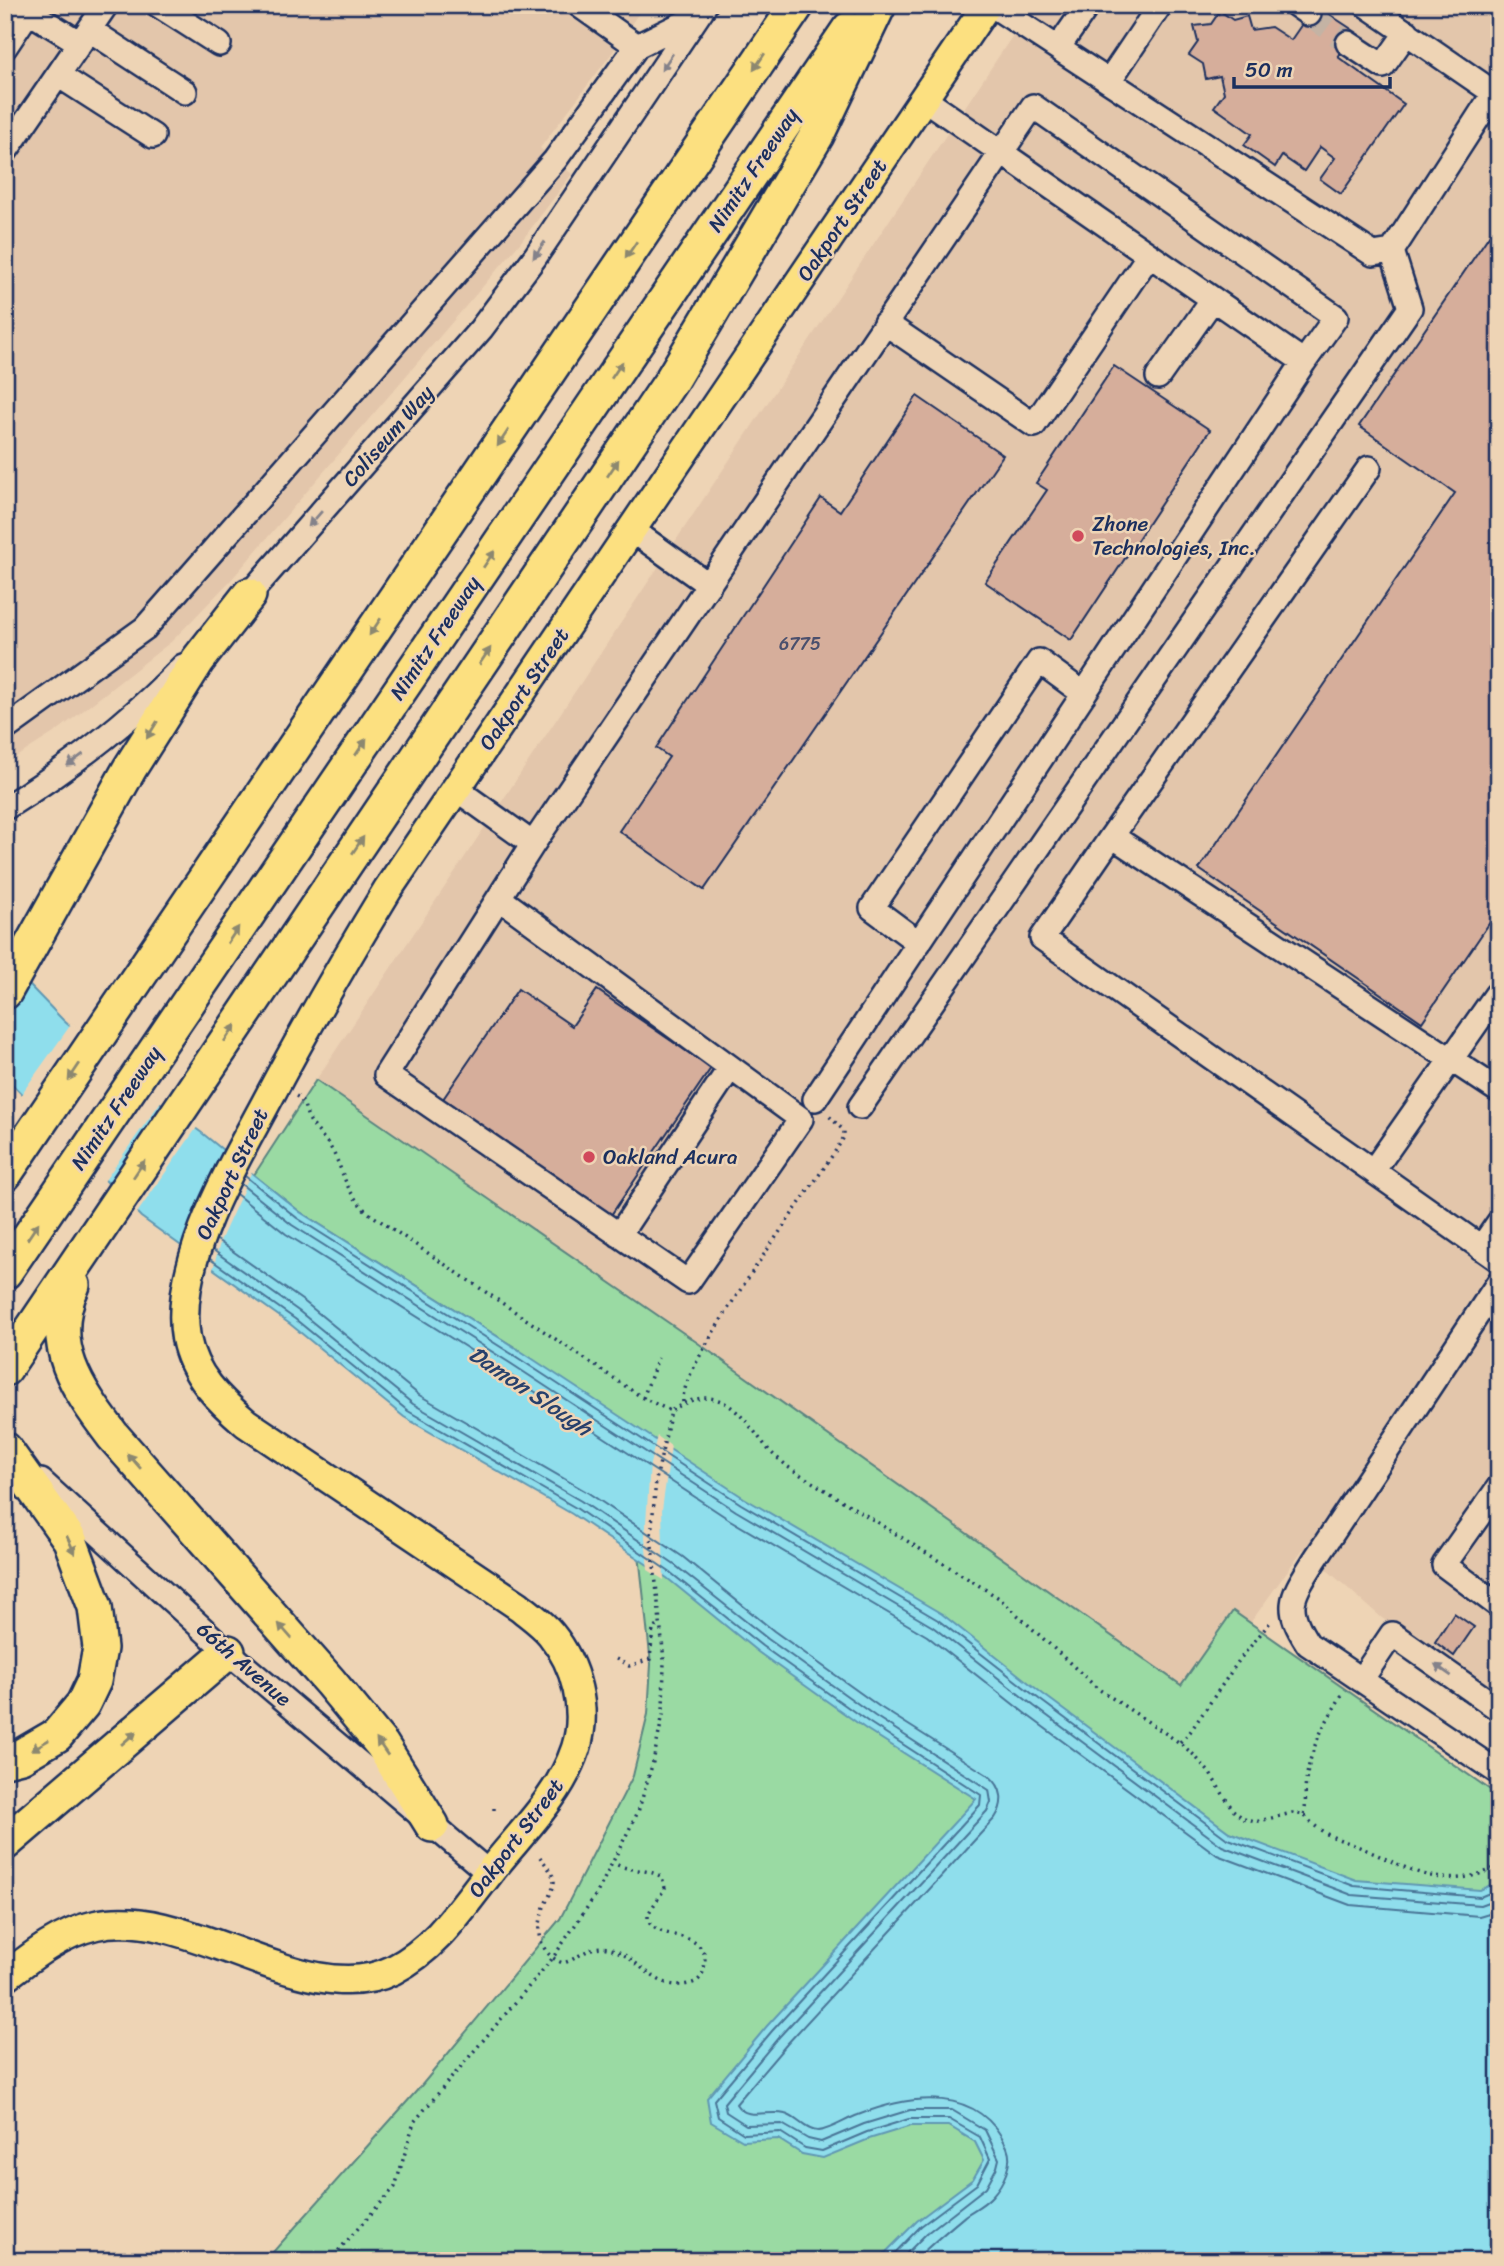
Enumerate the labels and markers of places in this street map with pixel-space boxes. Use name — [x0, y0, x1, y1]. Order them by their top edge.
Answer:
place label: Zhone Technologies, Inc. — [1092, 505, 1256, 567]
marker: Zhone Technologies, Inc. — [1070, 528, 1086, 544]
place label: Oakland Acura — [603, 1138, 738, 1176]
marker: Oakland Acura — [581, 1149, 597, 1165]

